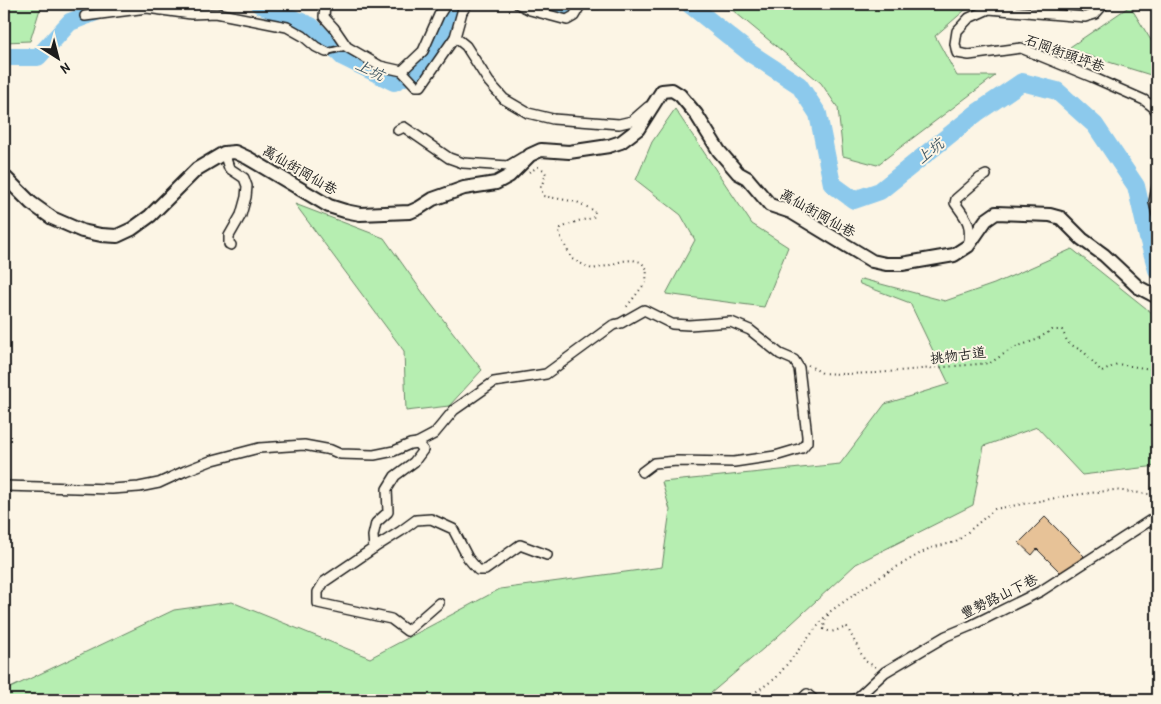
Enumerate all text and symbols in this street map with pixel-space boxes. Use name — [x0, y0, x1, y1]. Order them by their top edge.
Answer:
street label: 石岡街頭坪巷 — [1022, 29, 1109, 76]
north arrow — [32, 32, 82, 82]
water label: 上坑 — [352, 54, 390, 86]
text: N — [57, 59, 75, 79]
water label: 上坑 — [911, 132, 949, 168]
street label: 萬仙街岡仙巷 — [259, 140, 342, 199]
street label: 萬仙街岡仙巷 — [777, 184, 860, 242]
street label: 挑物古道 — [929, 342, 987, 367]
street label: 豐勢路山下巷 — [957, 568, 1042, 623]

